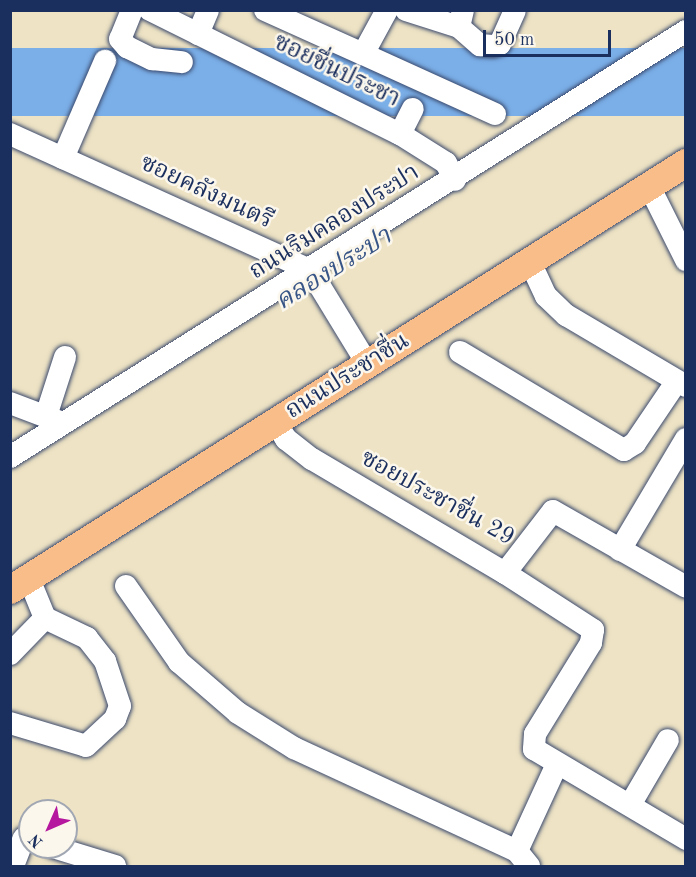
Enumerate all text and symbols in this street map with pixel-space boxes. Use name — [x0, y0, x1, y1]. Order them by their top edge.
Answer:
scale bar — [486, 18, 614, 56]
street label: ซอยชื่นประชา — [268, 29, 404, 115]
text: 50 m — [494, 31, 534, 49]
street label: ซอยคลังมนตรี — [135, 150, 277, 236]
street label: ถนนริมคลองประปา — [245, 159, 425, 287]
water label: คลองประปา — [270, 222, 398, 318]
street label: ถนนประชาชื่น — [281, 328, 415, 426]
street label: ซอยประชาชื่น 29 — [355, 445, 519, 553]
north arrow — [18, 799, 78, 859]
text: N — [27, 830, 47, 850]

